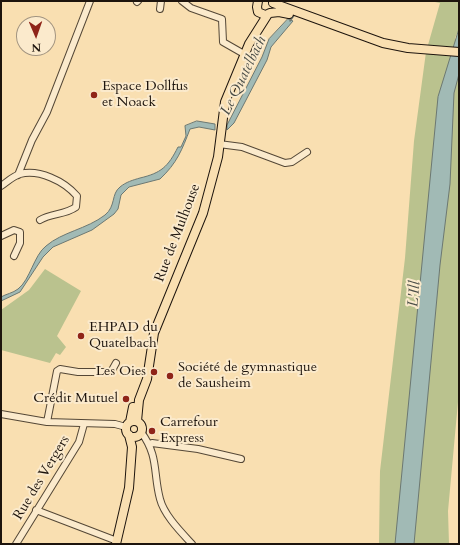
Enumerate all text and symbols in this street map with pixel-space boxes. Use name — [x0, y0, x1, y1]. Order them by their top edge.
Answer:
north arrow — [16, 16, 56, 56]
water label: Le Quatelbach — [217, 34, 271, 118]
text: N — [31, 40, 41, 55]
place label: Espace Dollfus et Noack — [102, 79, 188, 112]
marker: Espace Dollfus et Noack — [89, 90, 99, 100]
street label: Rue de Mulhouse — [152, 182, 204, 284]
water label: L'Ill — [405, 280, 425, 308]
place label: EHPAD du Quatelbach — [89, 320, 158, 352]
marker: EHPAD du Quatelbach — [76, 331, 86, 341]
place label: Société de gymnastique de Sausheim — [178, 360, 317, 392]
place label: Les Oies — [96, 364, 146, 380]
marker: Les Oies — [149, 367, 159, 377]
marker: Société de gymnastique de Sausheim — [165, 371, 175, 381]
place label: Crédit Mutuel — [33, 391, 118, 407]
marker: Crédit Mutuel — [121, 394, 131, 404]
place label: Carrefour Express — [160, 415, 218, 448]
marker: Carrefour Express — [147, 426, 157, 436]
street label: Rue des Vergers — [10, 433, 74, 523]

